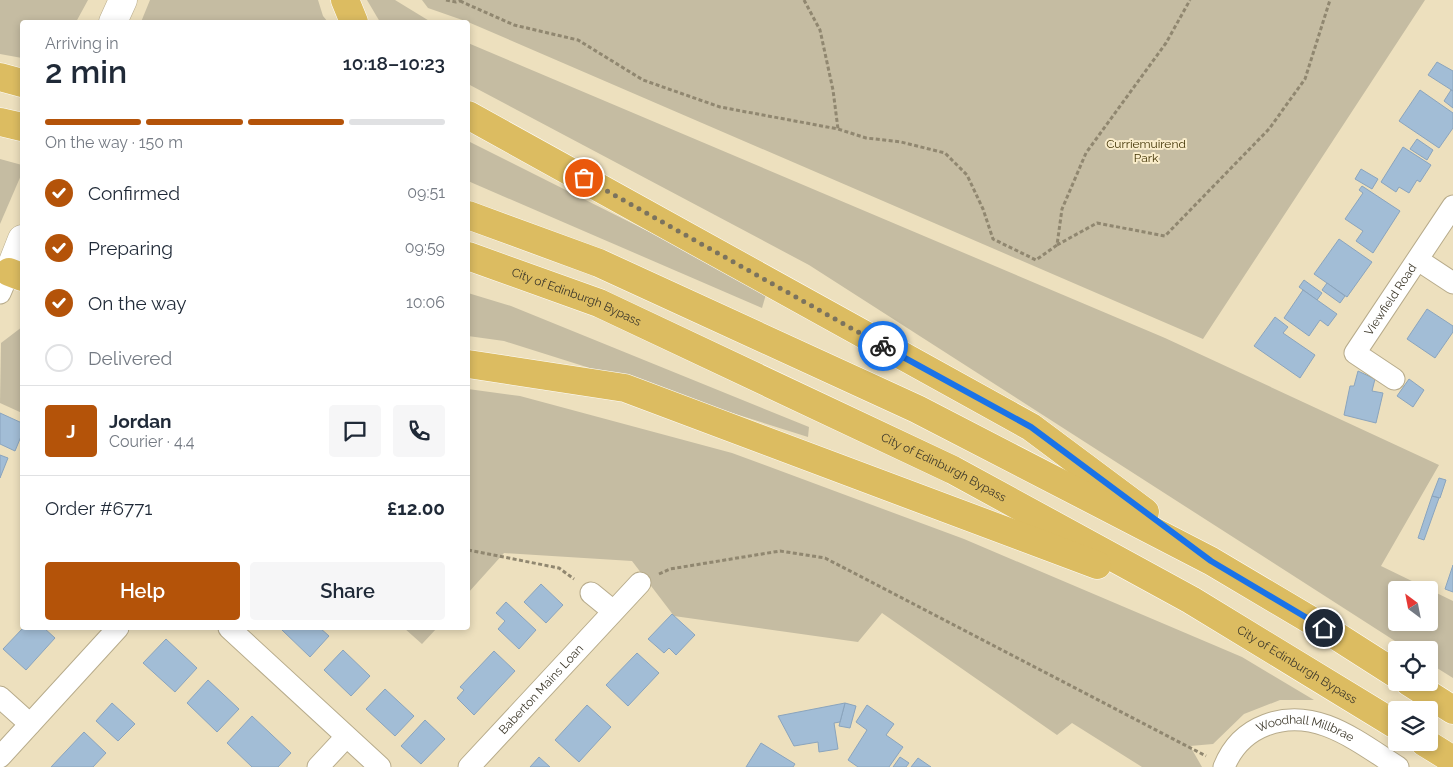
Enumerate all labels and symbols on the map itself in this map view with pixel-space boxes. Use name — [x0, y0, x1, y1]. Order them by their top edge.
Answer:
park label: Curriemuirend Park — [1106, 137, 1186, 165]
pin — [563, 157, 605, 199]
street label: Viewfield Road — [1362, 261, 1419, 338]
street label: City of Edinburgh Bypass — [510, 265, 644, 329]
courier — [858, 321, 908, 371]
street label: City of Edinburgh Bypass — [879, 430, 1009, 505]
north arrow — [1388, 581, 1438, 631]
pin — [1303, 607, 1345, 649]
street label: City of Edinburgh Bypass — [1234, 623, 1360, 707]
street label: Baberton Mains Loan — [496, 642, 586, 737]
street label: Woodhall Millbrae — [1254, 713, 1356, 744]

